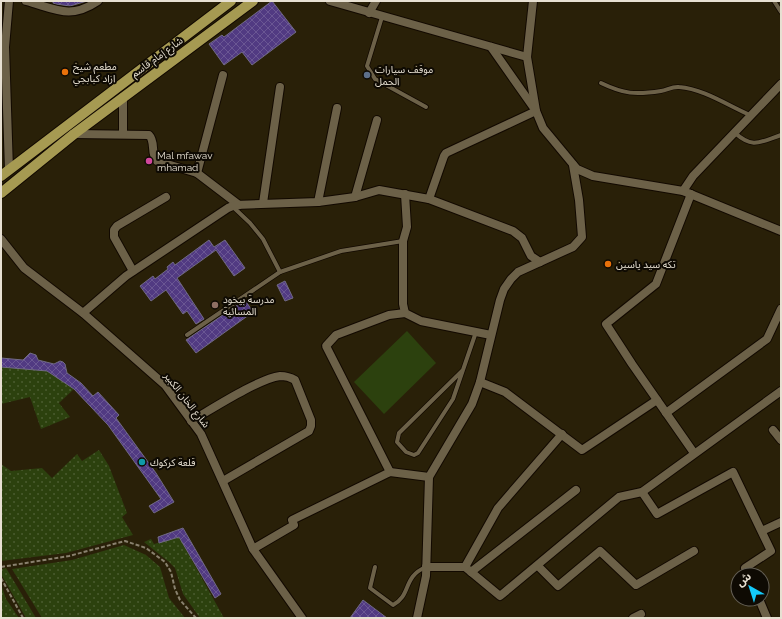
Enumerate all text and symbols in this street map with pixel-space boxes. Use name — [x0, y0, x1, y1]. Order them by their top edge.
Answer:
street label: شارع إمام قاسم — [129, 35, 187, 82]
place label: مطعم شيخ ازاد كبابجي — [73, 61, 117, 86]
place label: موقف سيارات الحمل — [375, 64, 433, 87]
marker: مطعم شيخ ازاد كبابجي — [60, 67, 70, 77]
marker: موقف سيارات الحمل — [362, 70, 372, 80]
place label: Mal mfawav mhamad — [157, 150, 213, 173]
marker: Mal mfawav mhamad — [144, 156, 154, 166]
marker: تكه سيد ياسين — [603, 259, 613, 269]
place label: تكه سيد ياسين — [616, 259, 676, 270]
place label: مدرسة بيخود المسائية — [223, 294, 274, 317]
marker: مدرسة بيخود المسائية — [210, 300, 220, 310]
street label: شارع الخان الكبير — [160, 369, 212, 431]
marker: قلعة كركوك — [137, 457, 147, 467]
place label: قلعة كركوك — [150, 457, 196, 469]
north arrow — [730, 567, 770, 607]
text: ش — [734, 570, 754, 589]

